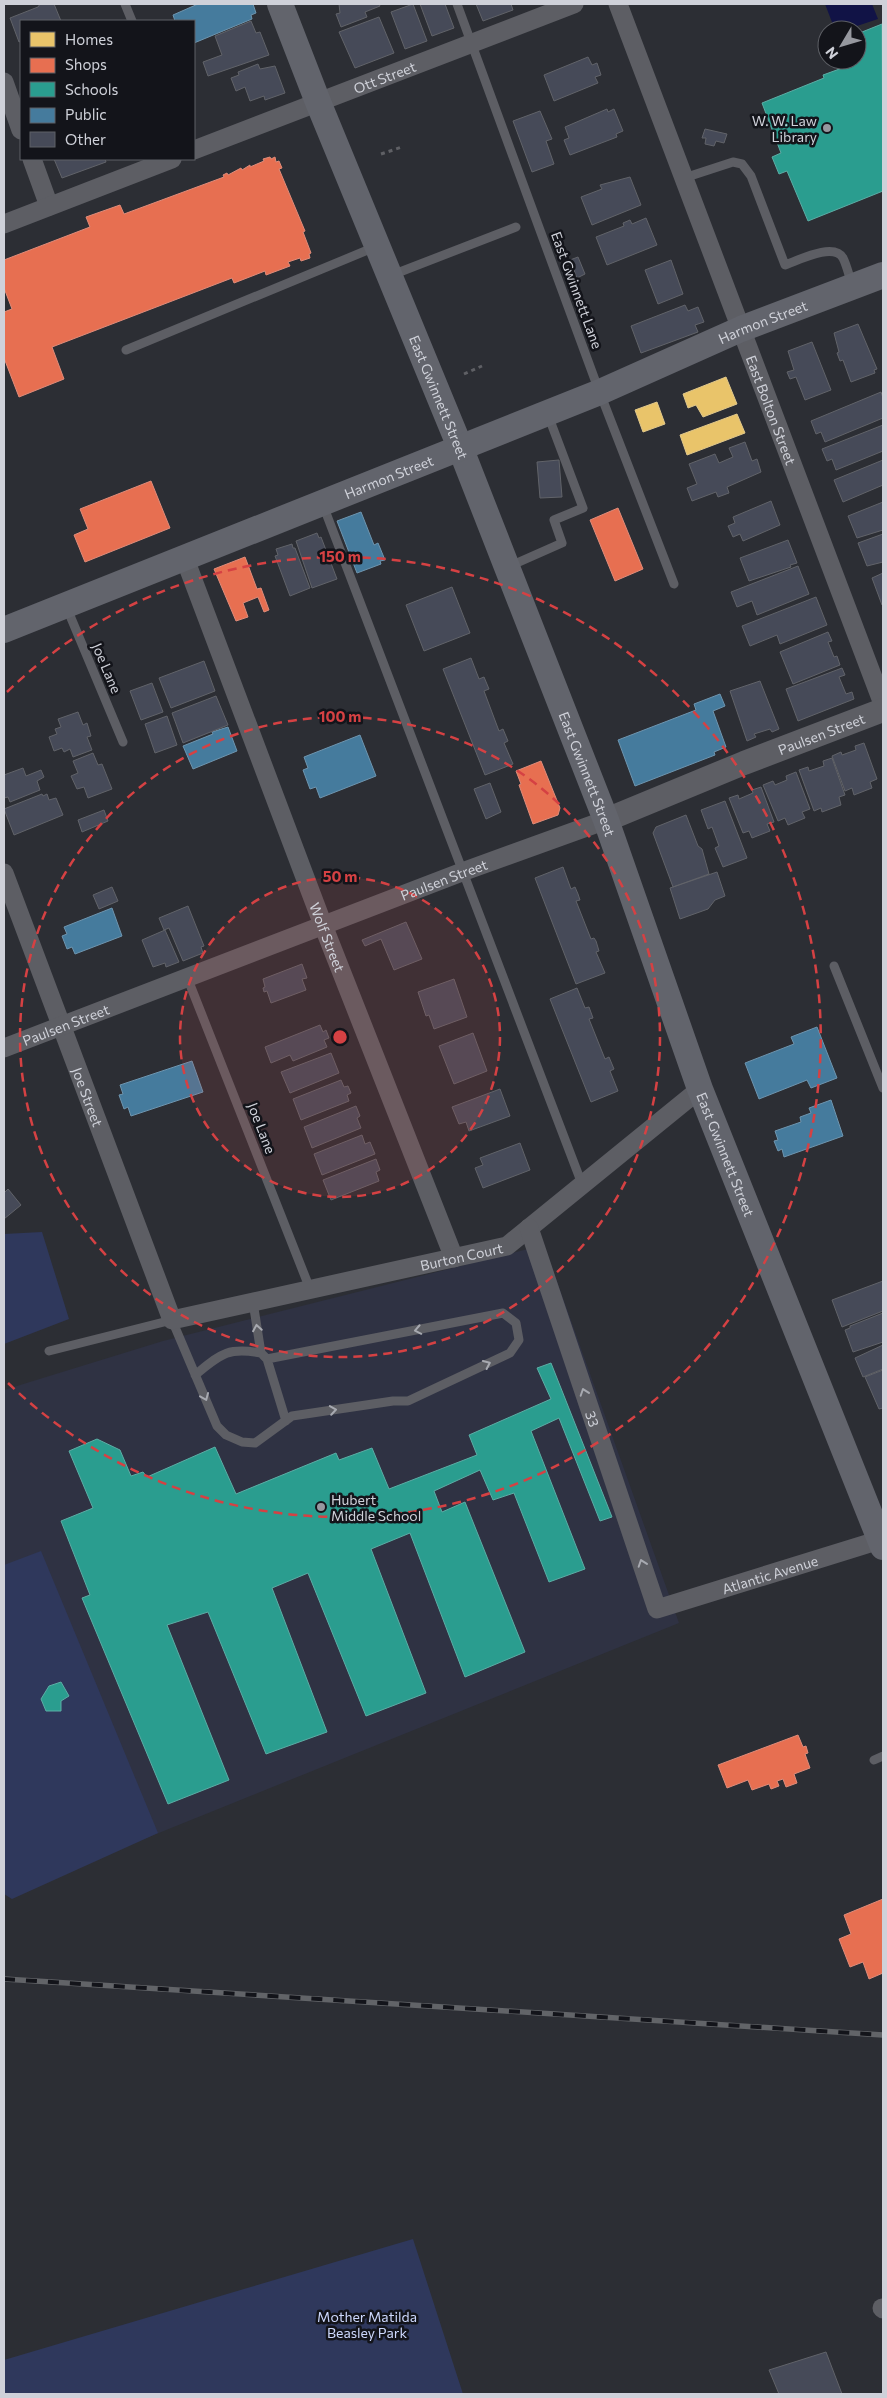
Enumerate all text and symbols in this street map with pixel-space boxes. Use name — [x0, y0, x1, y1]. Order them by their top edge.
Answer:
legend — [20, 20, 195, 160]
north arrow — [817, 20, 867, 70]
text: Homes — [65, 30, 113, 48]
text: N — [821, 44, 841, 63]
text: Shops — [65, 55, 107, 73]
street label: Ott Street — [351, 57, 418, 96]
text: Schools — [65, 80, 119, 98]
text: Public — [65, 105, 107, 123]
place label: W. W. Law Library — [752, 112, 817, 145]
marker: W. W. Law Library — [821, 122, 833, 134]
text: Other — [65, 130, 106, 148]
street label: East Gwinnett Lane — [548, 229, 606, 351]
street label: Harmon Street — [715, 296, 810, 347]
street label: East Gwinnett Street — [406, 332, 472, 462]
street label: East Bolton Street — [743, 353, 800, 467]
street label: Harmon Street — [342, 451, 436, 502]
text: 150 m — [319, 547, 361, 565]
street label: Joe Lane — [89, 640, 125, 696]
text: 100 m — [319, 707, 361, 725]
street label: East Gwinnett Street — [556, 709, 620, 839]
street label: Paulsen Street — [775, 709, 867, 758]
street label: Paulsen Street — [398, 855, 490, 903]
text: 50 m — [323, 867, 357, 885]
street label: Wolf Street — [307, 900, 349, 974]
street label: Paulsen Street — [20, 1000, 112, 1049]
centre of rings — [331, 1028, 349, 1046]
street label: Joe Street — [69, 1065, 107, 1129]
street label: East Gwinnett Street — [694, 1090, 759, 1219]
street label: Joe Lane — [245, 1100, 279, 1156]
street label: Burton Court — [418, 1239, 505, 1273]
one-way arrow — [252, 1323, 263, 1331]
one-way arrow — [413, 1324, 422, 1335]
one-way arrow — [482, 1360, 491, 1370]
one-way arrow — [580, 1388, 590, 1397]
one-way arrow — [198, 1392, 209, 1401]
one-way arrow — [330, 1405, 338, 1416]
street label: 33 — [582, 1408, 604, 1429]
place label: Hubert Middle School — [331, 1491, 421, 1524]
marker: Hubert Middle School — [315, 1501, 327, 1513]
street label: Atlantic Avenue — [720, 1551, 820, 1597]
one-way arrow — [637, 1559, 647, 1567]
park label: Mother Matilda Beasley Park — [317, 2308, 417, 2341]

